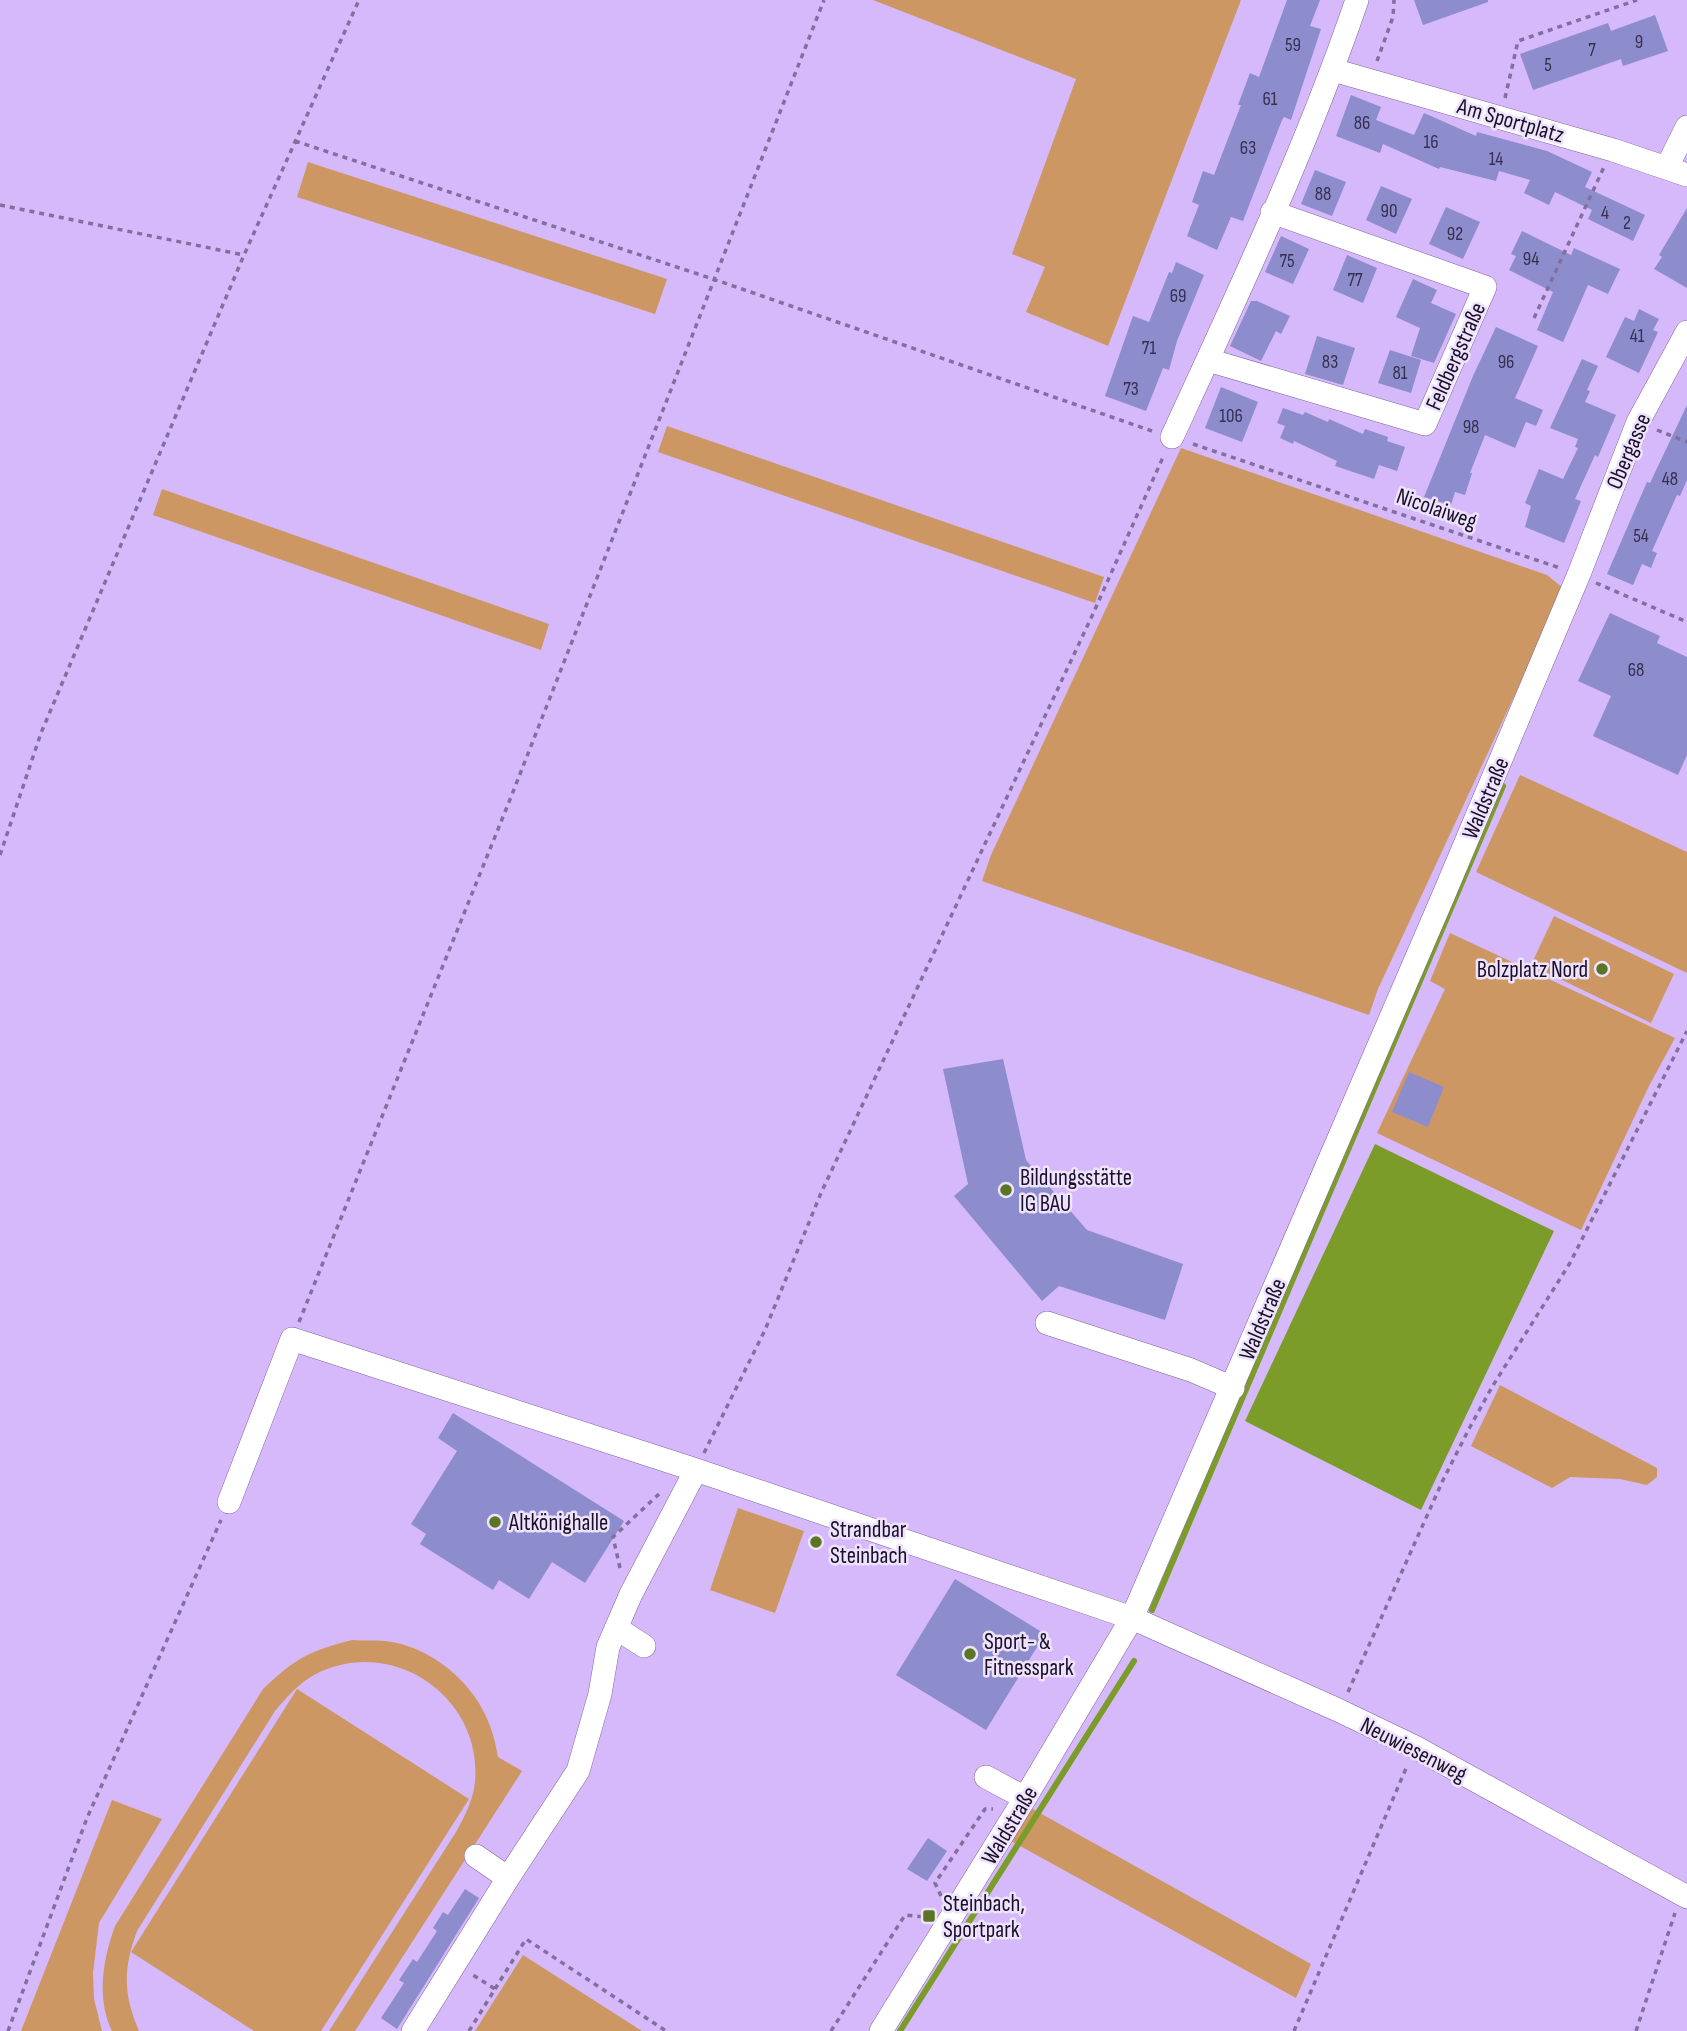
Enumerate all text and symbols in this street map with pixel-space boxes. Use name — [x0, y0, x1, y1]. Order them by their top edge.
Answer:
house number: 9 — [1635, 31, 1643, 54]
house number: 59 — [1285, 34, 1301, 57]
house number: 7 — [1588, 39, 1596, 62]
house number: 5 — [1544, 54, 1552, 77]
house number: 61 — [1263, 88, 1278, 111]
street label: Am Sportplatz — [1453, 92, 1567, 150]
house number: 86 — [1354, 112, 1370, 135]
house number: 16 — [1424, 131, 1438, 154]
house number: 63 — [1240, 137, 1256, 160]
house number: 14 — [1489, 148, 1503, 171]
house number: 88 — [1315, 183, 1331, 206]
house number: 90 — [1381, 200, 1397, 223]
house number: 4 — [1601, 202, 1609, 225]
house number: 2 — [1623, 212, 1631, 235]
house number: 92 — [1447, 223, 1463, 246]
house number: 94 — [1523, 248, 1539, 271]
house number: 75 — [1279, 250, 1295, 273]
house number: 77 — [1347, 269, 1363, 292]
house number: 69 — [1170, 285, 1186, 308]
street label: Feldbergstraße — [1420, 298, 1492, 415]
house number: 41 — [1630, 325, 1645, 348]
house number: 71 — [1142, 337, 1157, 360]
house number: 83 — [1322, 351, 1338, 374]
house number: 96 — [1498, 351, 1514, 374]
house number: 81 — [1393, 362, 1408, 385]
house number: 73 — [1123, 378, 1139, 401]
house number: 106 — [1219, 405, 1243, 428]
street label: Obergasse — [1601, 409, 1657, 493]
house number: 98 — [1463, 416, 1479, 439]
house number: 48 — [1662, 468, 1678, 491]
street label: Nicolaiweg — [1393, 482, 1481, 536]
house number: 54 — [1633, 525, 1649, 548]
house number: 68 — [1628, 659, 1644, 682]
street label: Waldstraße — [1456, 753, 1516, 844]
place label: Bolzplatz Nord — [1477, 956, 1588, 984]
marker: Bolzplatz Nord — [1594, 961, 1610, 977]
place label: Bildungsstätte IG BAU — [1020, 1164, 1132, 1218]
marker: Bildungsstätte IG BAU — [998, 1182, 1014, 1198]
street label: Waldstraße — [1233, 1274, 1293, 1365]
place label: Altkönighalle — [508, 1509, 608, 1537]
marker: Altkönighalle — [487, 1514, 503, 1530]
place label: Strandbar Steinbach — [830, 1516, 907, 1570]
marker: Strandbar Steinbach — [808, 1534, 824, 1550]
place label: Sport- & Fitnesspark — [984, 1628, 1074, 1682]
marker: Sport- & Fitnesspark — [962, 1646, 978, 1662]
street label: Neuwiesenweg — [1356, 1711, 1471, 1789]
street label: Waldstraße — [976, 1781, 1044, 1870]
place label: Steinbach, Sportpark — [943, 1890, 1025, 1944]
marker: Steinbach, Sportpark — [921, 1908, 937, 1924]

